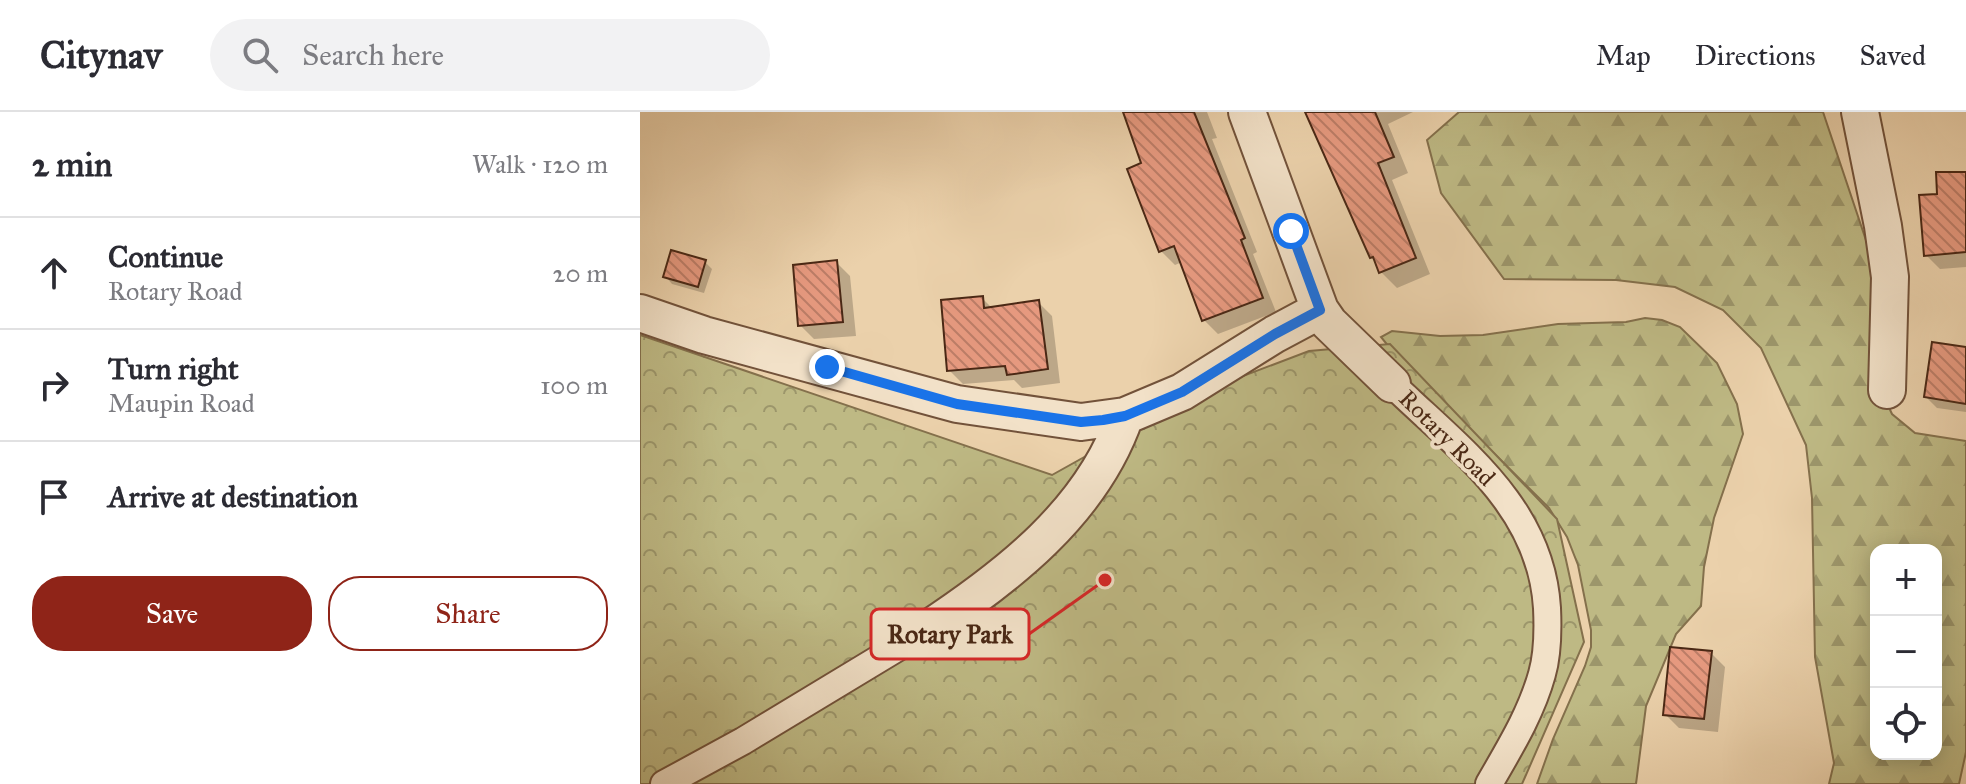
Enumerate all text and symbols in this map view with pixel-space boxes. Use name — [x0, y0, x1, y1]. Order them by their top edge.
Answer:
search box — [210, 19, 770, 91]
text: Citynav — [40, 32, 162, 78]
icon: search — [238, 33, 282, 77]
text: Search here — [302, 37, 444, 73]
text: Map — [1596, 38, 1651, 73]
text: Directions — [1695, 38, 1816, 73]
text: Saved — [1860, 38, 1926, 73]
text: 2 min — [32, 144, 112, 185]
text: Walk · 120 m — [472, 148, 608, 180]
route start — [1273, 213, 1309, 249]
text: Continue — [108, 239, 223, 275]
icon: ahead — [32, 251, 76, 295]
text: 20 m — [553, 257, 608, 289]
text: Rotary Road — [108, 275, 243, 307]
route end — [809, 349, 845, 385]
text: Turn right — [108, 351, 239, 387]
icon: right — [32, 363, 76, 407]
text: 100 m — [540, 369, 608, 401]
street label: Rotary Road — [1392, 383, 1502, 493]
text: Maupin Road — [108, 387, 255, 419]
icon: arrive — [32, 475, 76, 519]
text: Arrive at destination — [108, 479, 358, 515]
map controls — [1870, 544, 1942, 760]
button: + — [1870, 544, 1942, 616]
button: Save — [32, 576, 312, 651]
button: Share — [328, 576, 608, 651]
callout: Rotary Park — [871, 609, 1029, 659]
button: − — [1870, 616, 1942, 688]
text: Rotary Park — [887, 618, 1014, 650]
button: locate — [1870, 688, 1942, 760]

